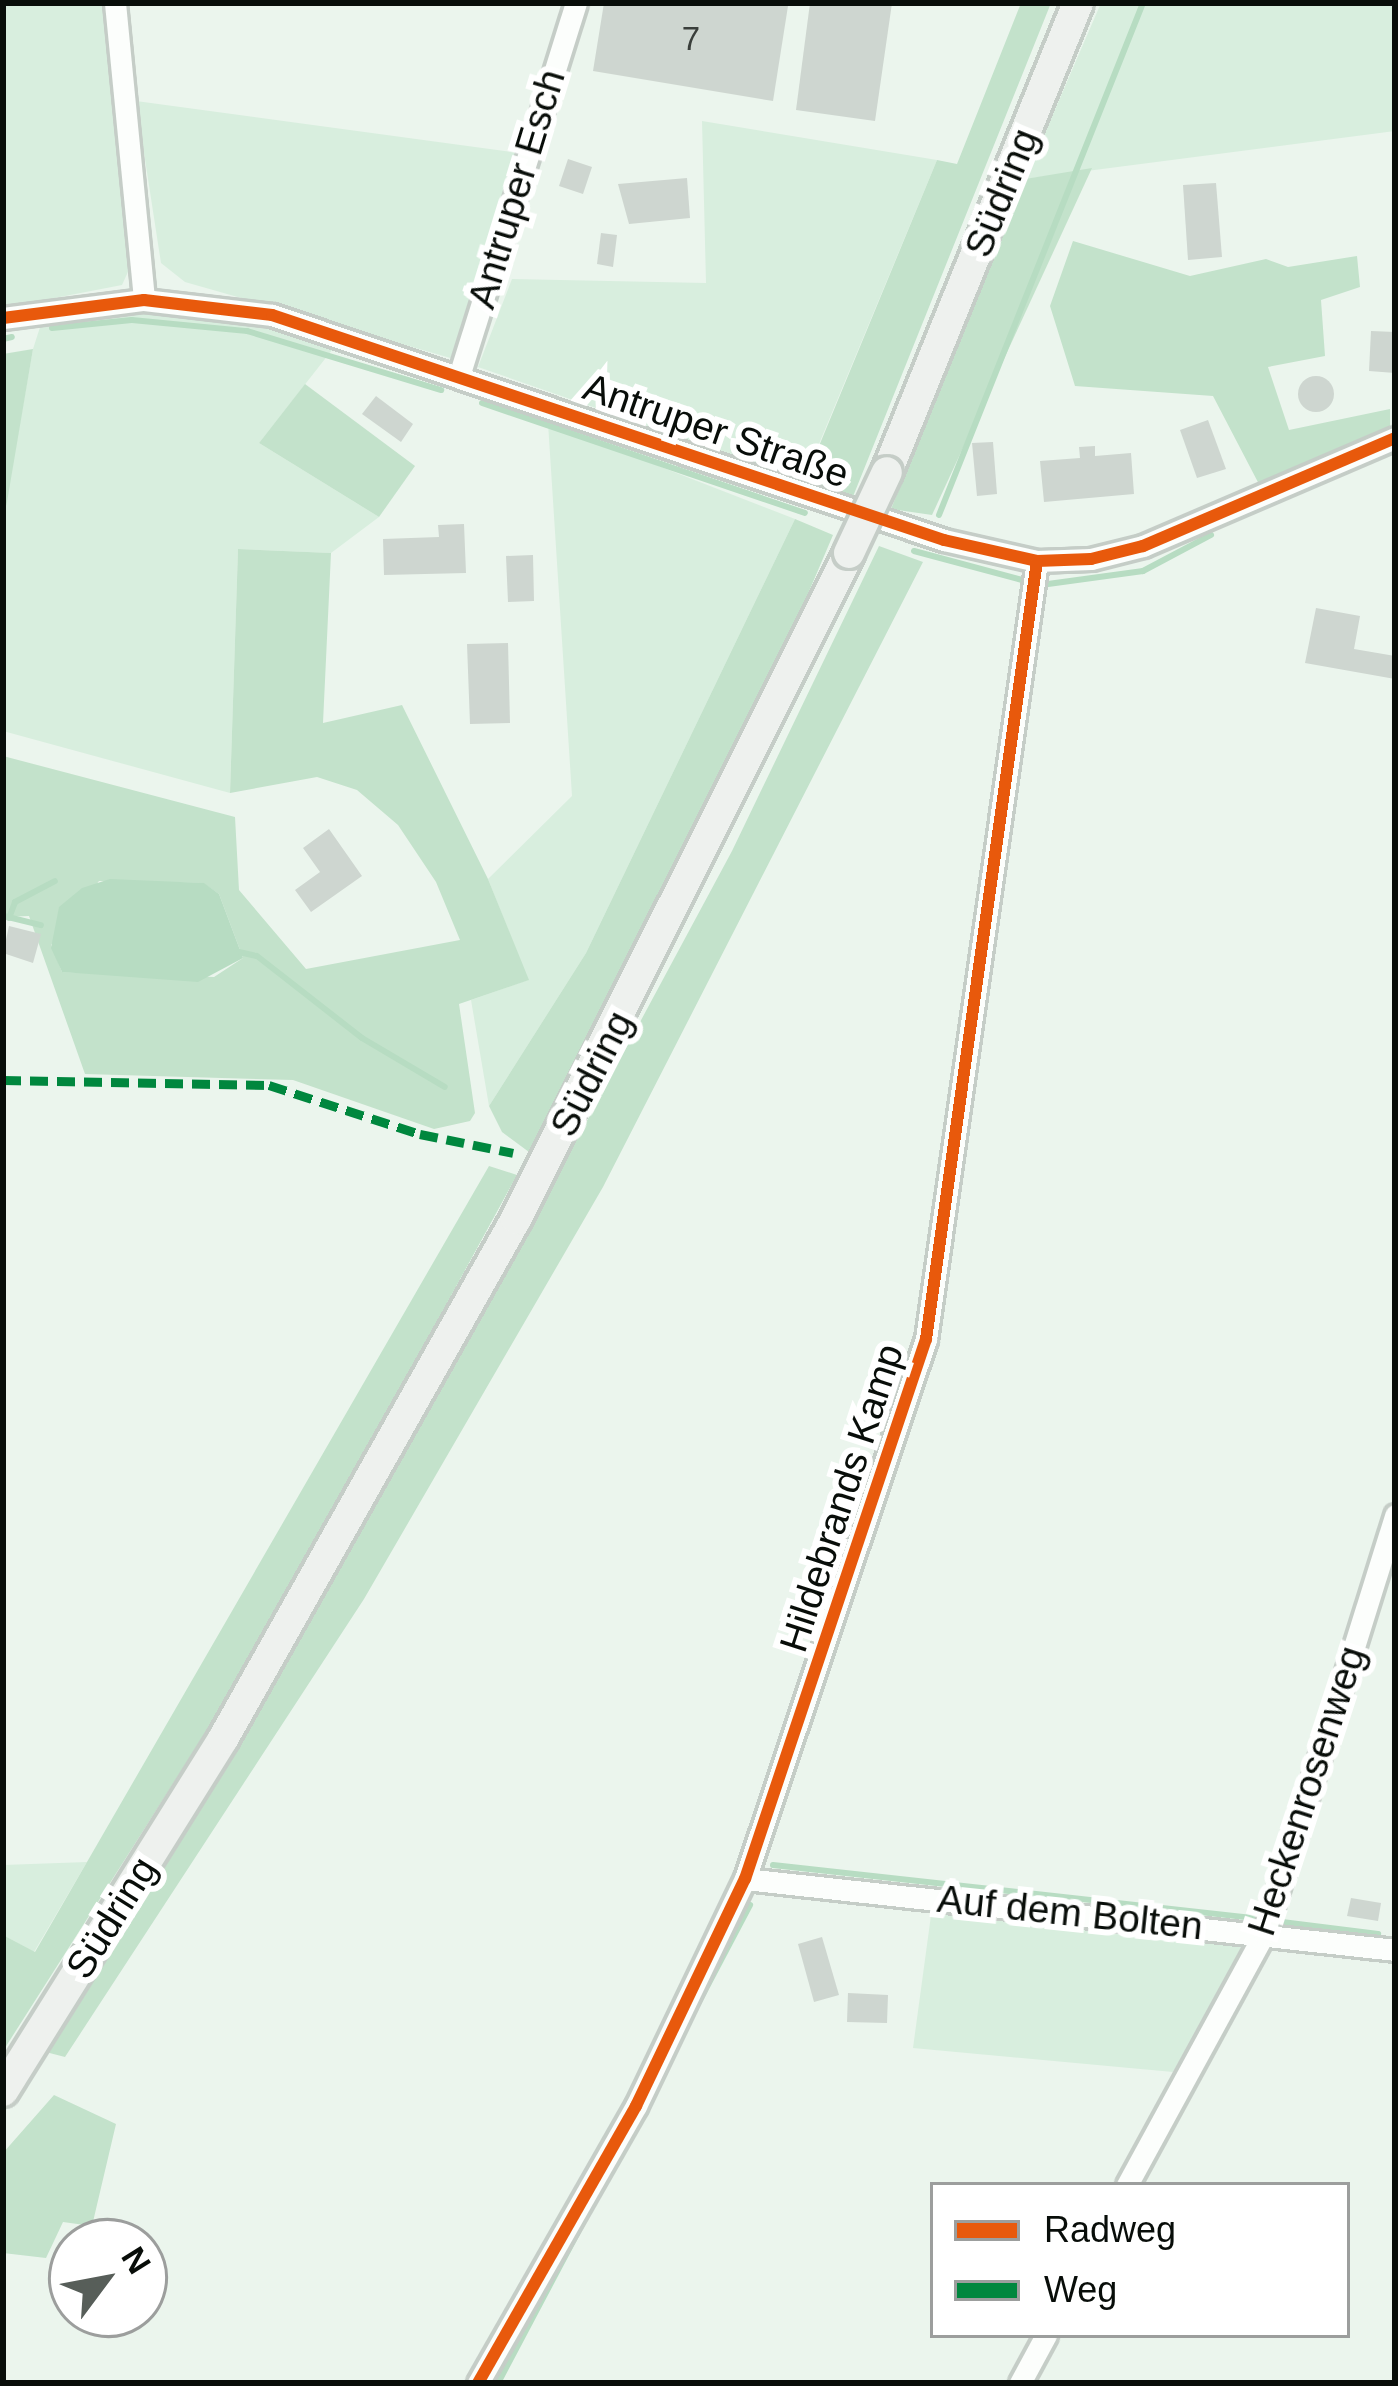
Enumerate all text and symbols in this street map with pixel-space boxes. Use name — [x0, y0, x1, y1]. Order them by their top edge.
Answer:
house number: 7 — [682, 19, 700, 59]
street label: Antruper Esch — [458, 64, 576, 314]
street label: Südring — [955, 122, 1049, 264]
street label: Antruper Straße — [577, 364, 855, 498]
street label: Südring — [541, 1003, 643, 1145]
street label: Hildebrands Kamp — [770, 1338, 914, 1658]
street label: Heckenrosenweg — [1238, 1640, 1376, 1942]
street label: Südring — [57, 1849, 167, 1987]
street label: Auf dem Bolten — [935, 1876, 1205, 1950]
legend — [930, 2182, 1350, 2338]
text: Radweg — [1044, 2209, 1176, 2250]
north arrow — [48, 2218, 168, 2338]
text: N — [114, 2240, 158, 2280]
text: Weg — [1044, 2269, 1117, 2310]

